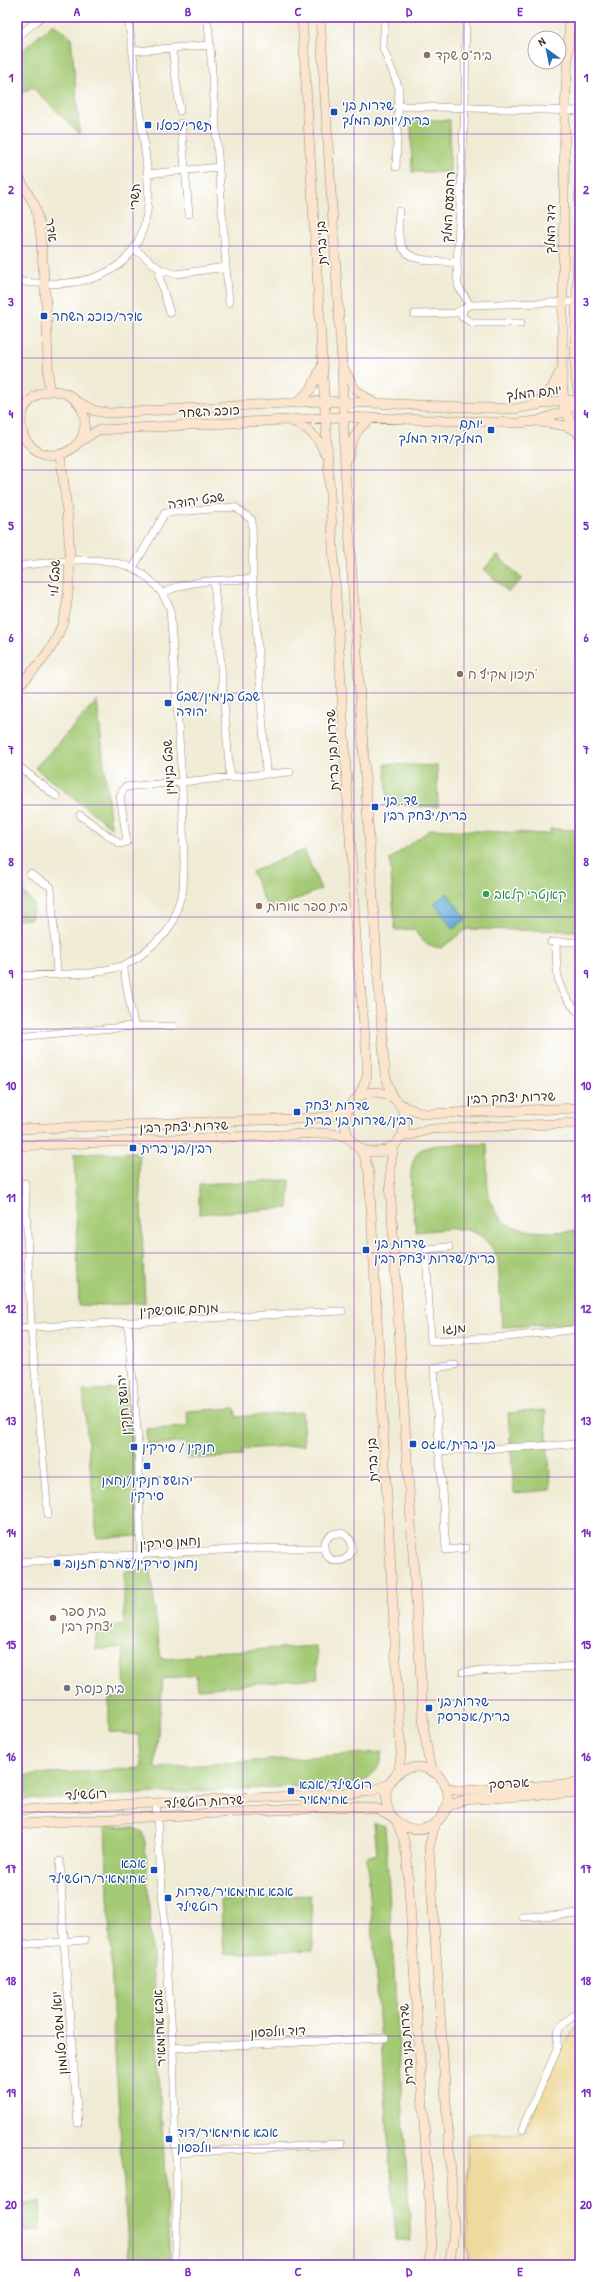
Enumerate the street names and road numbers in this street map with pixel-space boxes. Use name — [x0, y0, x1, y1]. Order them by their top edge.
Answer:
street label: רחבעם המלך — [437, 171, 459, 243]
street label: תשרי — [124, 183, 144, 211]
street label: דוד המלך — [541, 204, 559, 254]
street label: אדר — [41, 217, 63, 243]
street label: בני ברית — [311, 220, 331, 267]
street label: יותם המלך — [505, 380, 563, 404]
street label: כוכב השחר — [178, 400, 240, 422]
street label: שבט יהודה — [166, 487, 226, 513]
street label: שבט לוי — [44, 558, 64, 597]
street label: שדרות בני ברית — [321, 709, 343, 792]
street label: שבט בנימין — [158, 738, 178, 795]
street label: שדרות יצחק רבין — [466, 1086, 556, 1108]
street label: שדרות יצחק רבין — [139, 1115, 229, 1137]
street label: מנחם אוסישקין — [139, 1298, 219, 1320]
street label: מנגו — [441, 1318, 467, 1338]
street label: יהושע חנקין — [111, 1374, 135, 1436]
street label: בני ברית — [362, 1437, 382, 1484]
street label: נחמן סירקין — [139, 1531, 201, 1553]
street label: אפרסק — [488, 1773, 530, 1793]
street label: רוטשילד — [64, 1784, 108, 1804]
street label: שדרות רוטשילד — [164, 1790, 244, 1812]
street label: אבא אחימאיר — [148, 1989, 170, 2067]
street label: יואל משה סלומון — [46, 1991, 72, 2075]
street label: שדרות בני ברית — [394, 2003, 418, 2086]
street label: דוד וולפסון — [250, 2021, 306, 2041]

